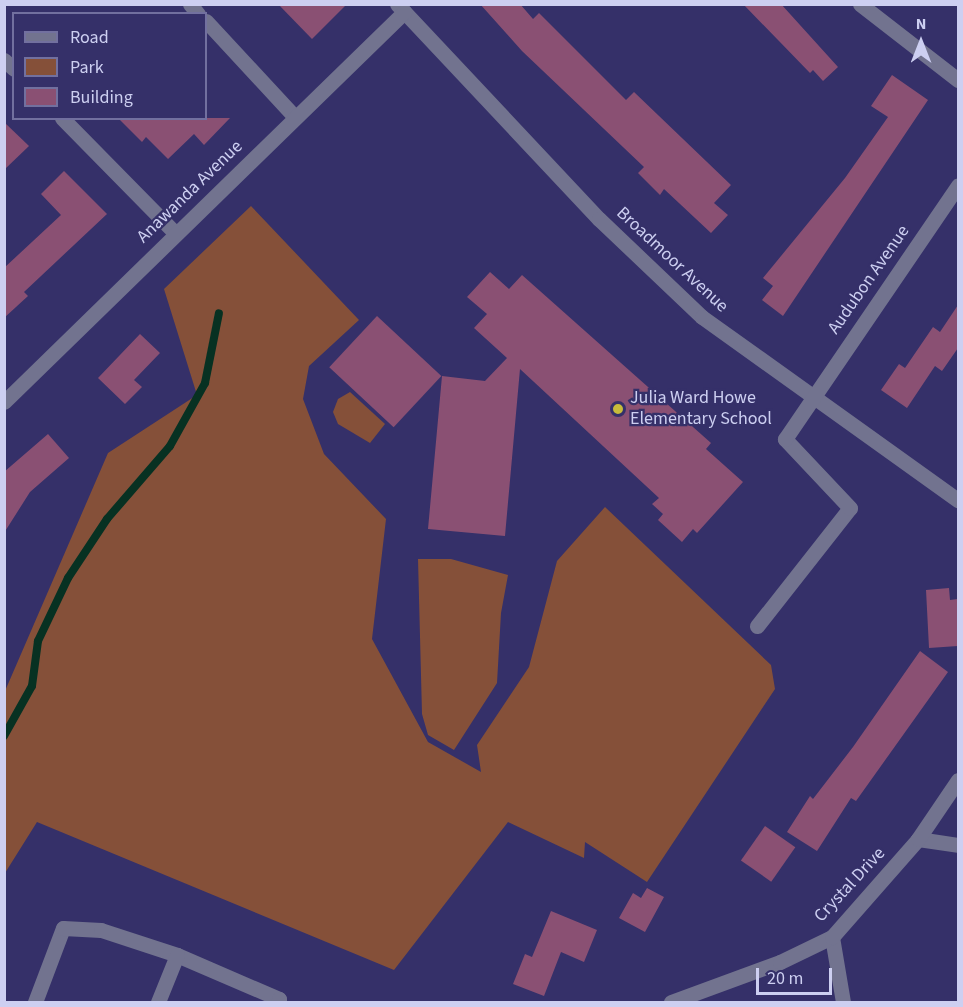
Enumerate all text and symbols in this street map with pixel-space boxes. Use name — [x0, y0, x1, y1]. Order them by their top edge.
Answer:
legend — [12, 12, 207, 120]
north arrow — [891, 12, 951, 72]
text: N — [916, 13, 926, 35]
text: Road — [70, 25, 109, 50]
text: Park — [70, 55, 104, 80]
text: Building — [70, 85, 133, 110]
street label: Anawanda Avenue — [133, 136, 247, 248]
street label: Broadmoor Avenue — [612, 203, 732, 317]
street label: Audubon Avenue — [823, 221, 915, 339]
place label: Julia Ward Howe Elementary School — [630, 388, 772, 430]
marker: Julia Ward Howe Elementary School — [611, 402, 625, 416]
street label: Crystal Drive — [810, 843, 890, 927]
scale bar — [759, 956, 836, 994]
text: 20 m — [767, 966, 803, 991]

